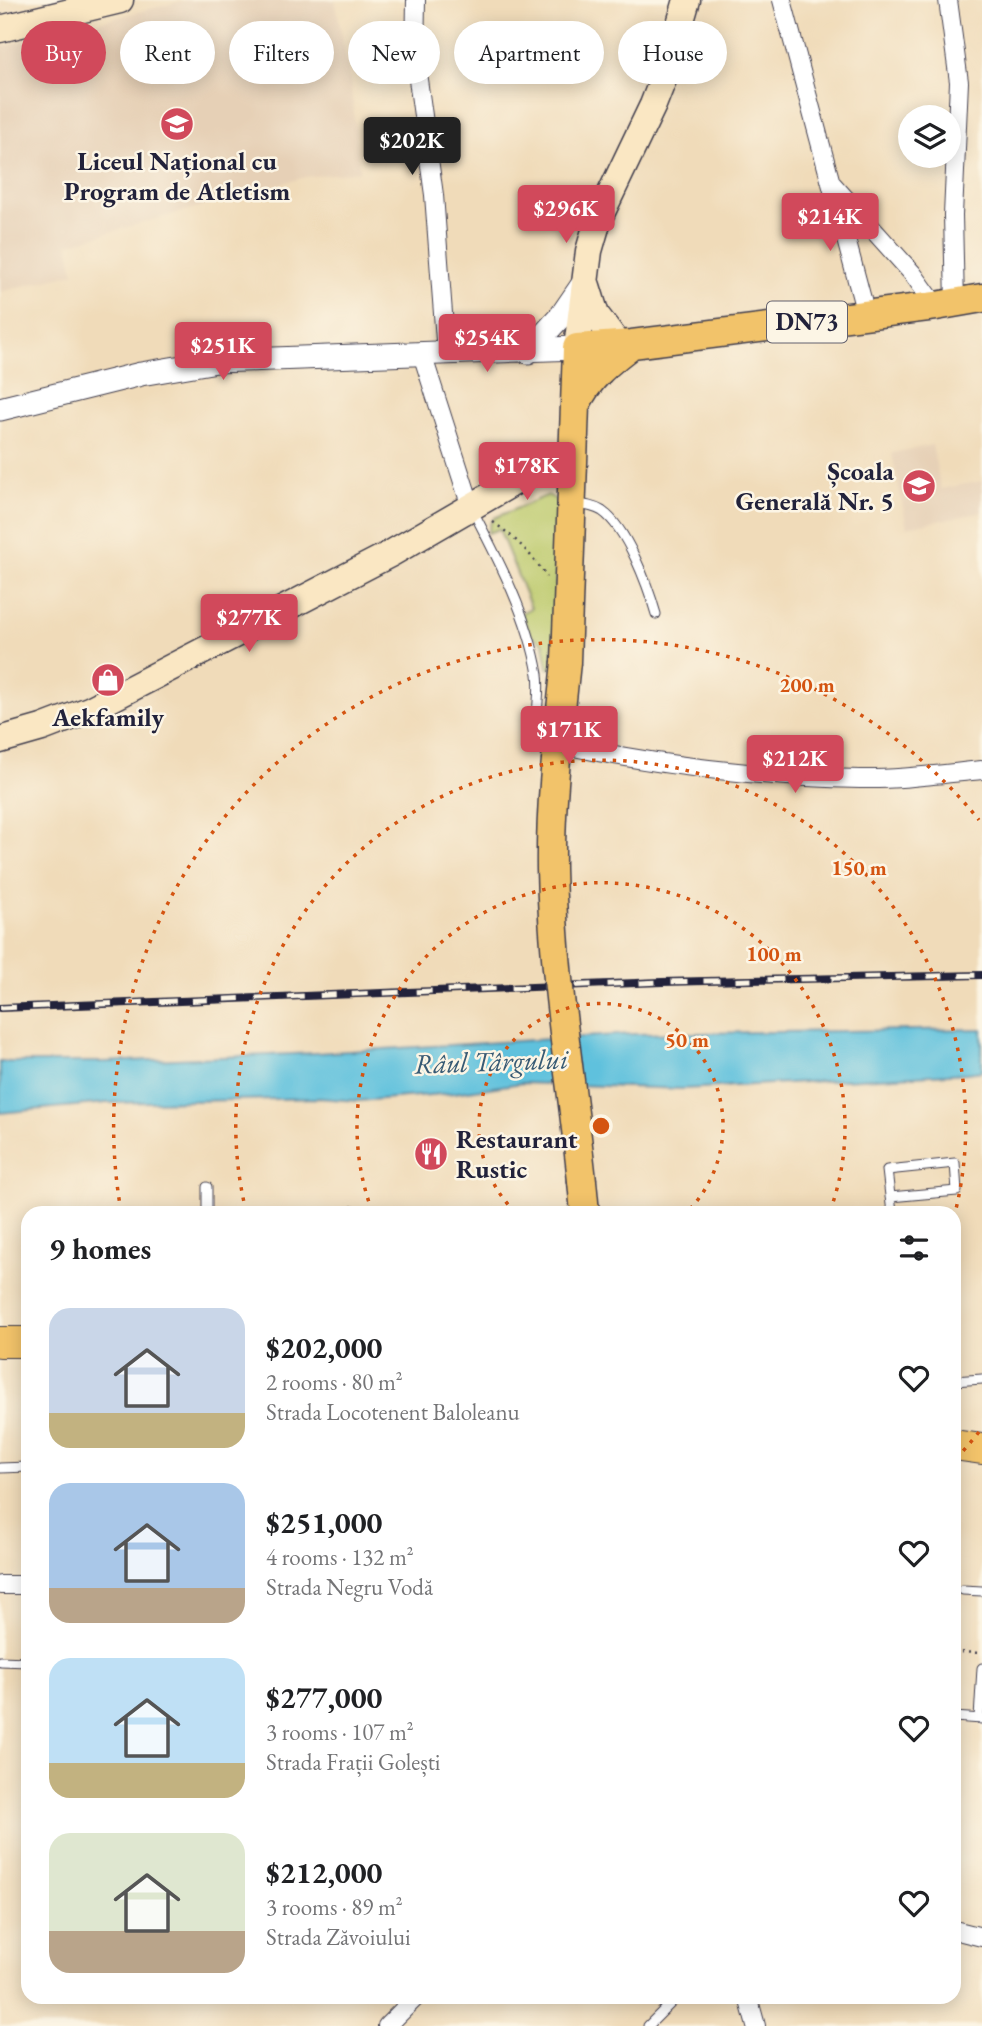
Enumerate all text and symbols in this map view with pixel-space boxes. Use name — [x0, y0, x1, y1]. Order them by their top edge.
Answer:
chip: Buy — [21, 21, 106, 84]
chip: Rent — [120, 21, 215, 84]
chip: Filters — [229, 21, 334, 84]
chip: New — [348, 21, 440, 84]
chip: Apartment — [454, 21, 604, 84]
chip: House — [618, 21, 727, 84]
school or university icon: Liceul Național cu Program de Atletism — [158, 105, 196, 143]
map controls — [898, 105, 961, 168]
button: layers — [898, 105, 961, 168]
pin: $202K — [363, 118, 461, 177]
text: $202K — [380, 125, 444, 155]
place label: Liceul Național cu Program de Atletism — [64, 144, 290, 208]
pin: $296K — [517, 186, 615, 245]
text: $296K — [534, 193, 598, 223]
pin: $214K — [781, 194, 879, 253]
text: $214K — [798, 201, 862, 231]
road number: DN73 — [767, 302, 847, 342]
pin: $254K — [438, 314, 536, 374]
pin: $251K — [174, 322, 272, 382]
text: $254K — [455, 322, 519, 352]
text: $251K — [191, 330, 255, 360]
pin: $178K — [478, 442, 576, 502]
text: $178K — [495, 450, 559, 480]
place label: Școala Generală Nr. 5 — [735, 454, 895, 518]
school or university icon: Școala Generală Nr. 5 — [900, 467, 938, 505]
pin: $277K — [200, 594, 298, 654]
text: $277K — [217, 602, 281, 632]
shop icon: Aekfamily — [89, 661, 127, 699]
text: 200 m — [779, 671, 835, 698]
place label: Aekfamily — [51, 700, 164, 734]
pin: $171K — [520, 706, 618, 766]
text: $171K — [537, 714, 601, 744]
pin: $212K — [746, 736, 844, 795]
text: $212K — [763, 743, 827, 773]
text: 150 m — [831, 854, 887, 881]
text: 100 m — [746, 940, 802, 967]
text: 50 m — [665, 1026, 709, 1053]
water label: Râul Târgului — [413, 1040, 571, 1082]
centre of rings — [589, 1114, 613, 1138]
place label: Restaurant Rustic — [456, 1122, 578, 1186]
restaurant icon: Restaurant Rustic — [412, 1135, 450, 1173]
text: 9 homes — [49, 1229, 151, 1268]
icon: filters — [895, 1229, 933, 1267]
text: $202,000 — [266, 1328, 382, 1367]
icon: home — [105, 1336, 189, 1420]
icon: heart — [895, 1359, 933, 1397]
text: 2 rooms · 80 m² — [266, 1367, 403, 1397]
text: Strada Locotenent Baloleanu — [266, 1397, 520, 1427]
text: $251,000 — [266, 1503, 382, 1542]
icon: home — [105, 1511, 189, 1595]
icon: heart — [895, 1534, 933, 1572]
text: 4 rooms · 132 m² — [266, 1542, 414, 1572]
text: Strada Negru Vodă — [266, 1572, 433, 1602]
text: $277,000 — [266, 1678, 382, 1717]
icon: home — [105, 1686, 189, 1770]
icon: heart — [895, 1709, 933, 1747]
text: 3 rooms · 107 m² — [266, 1717, 414, 1747]
text: Strada Frații Golești — [266, 1747, 441, 1777]
text: $212,000 — [266, 1853, 382, 1892]
icon: home — [105, 1861, 189, 1945]
icon: heart — [895, 1884, 933, 1922]
text: 3 rooms · 89 m² — [266, 1892, 403, 1922]
text: Strada Zăvoiului — [266, 1922, 411, 1952]

